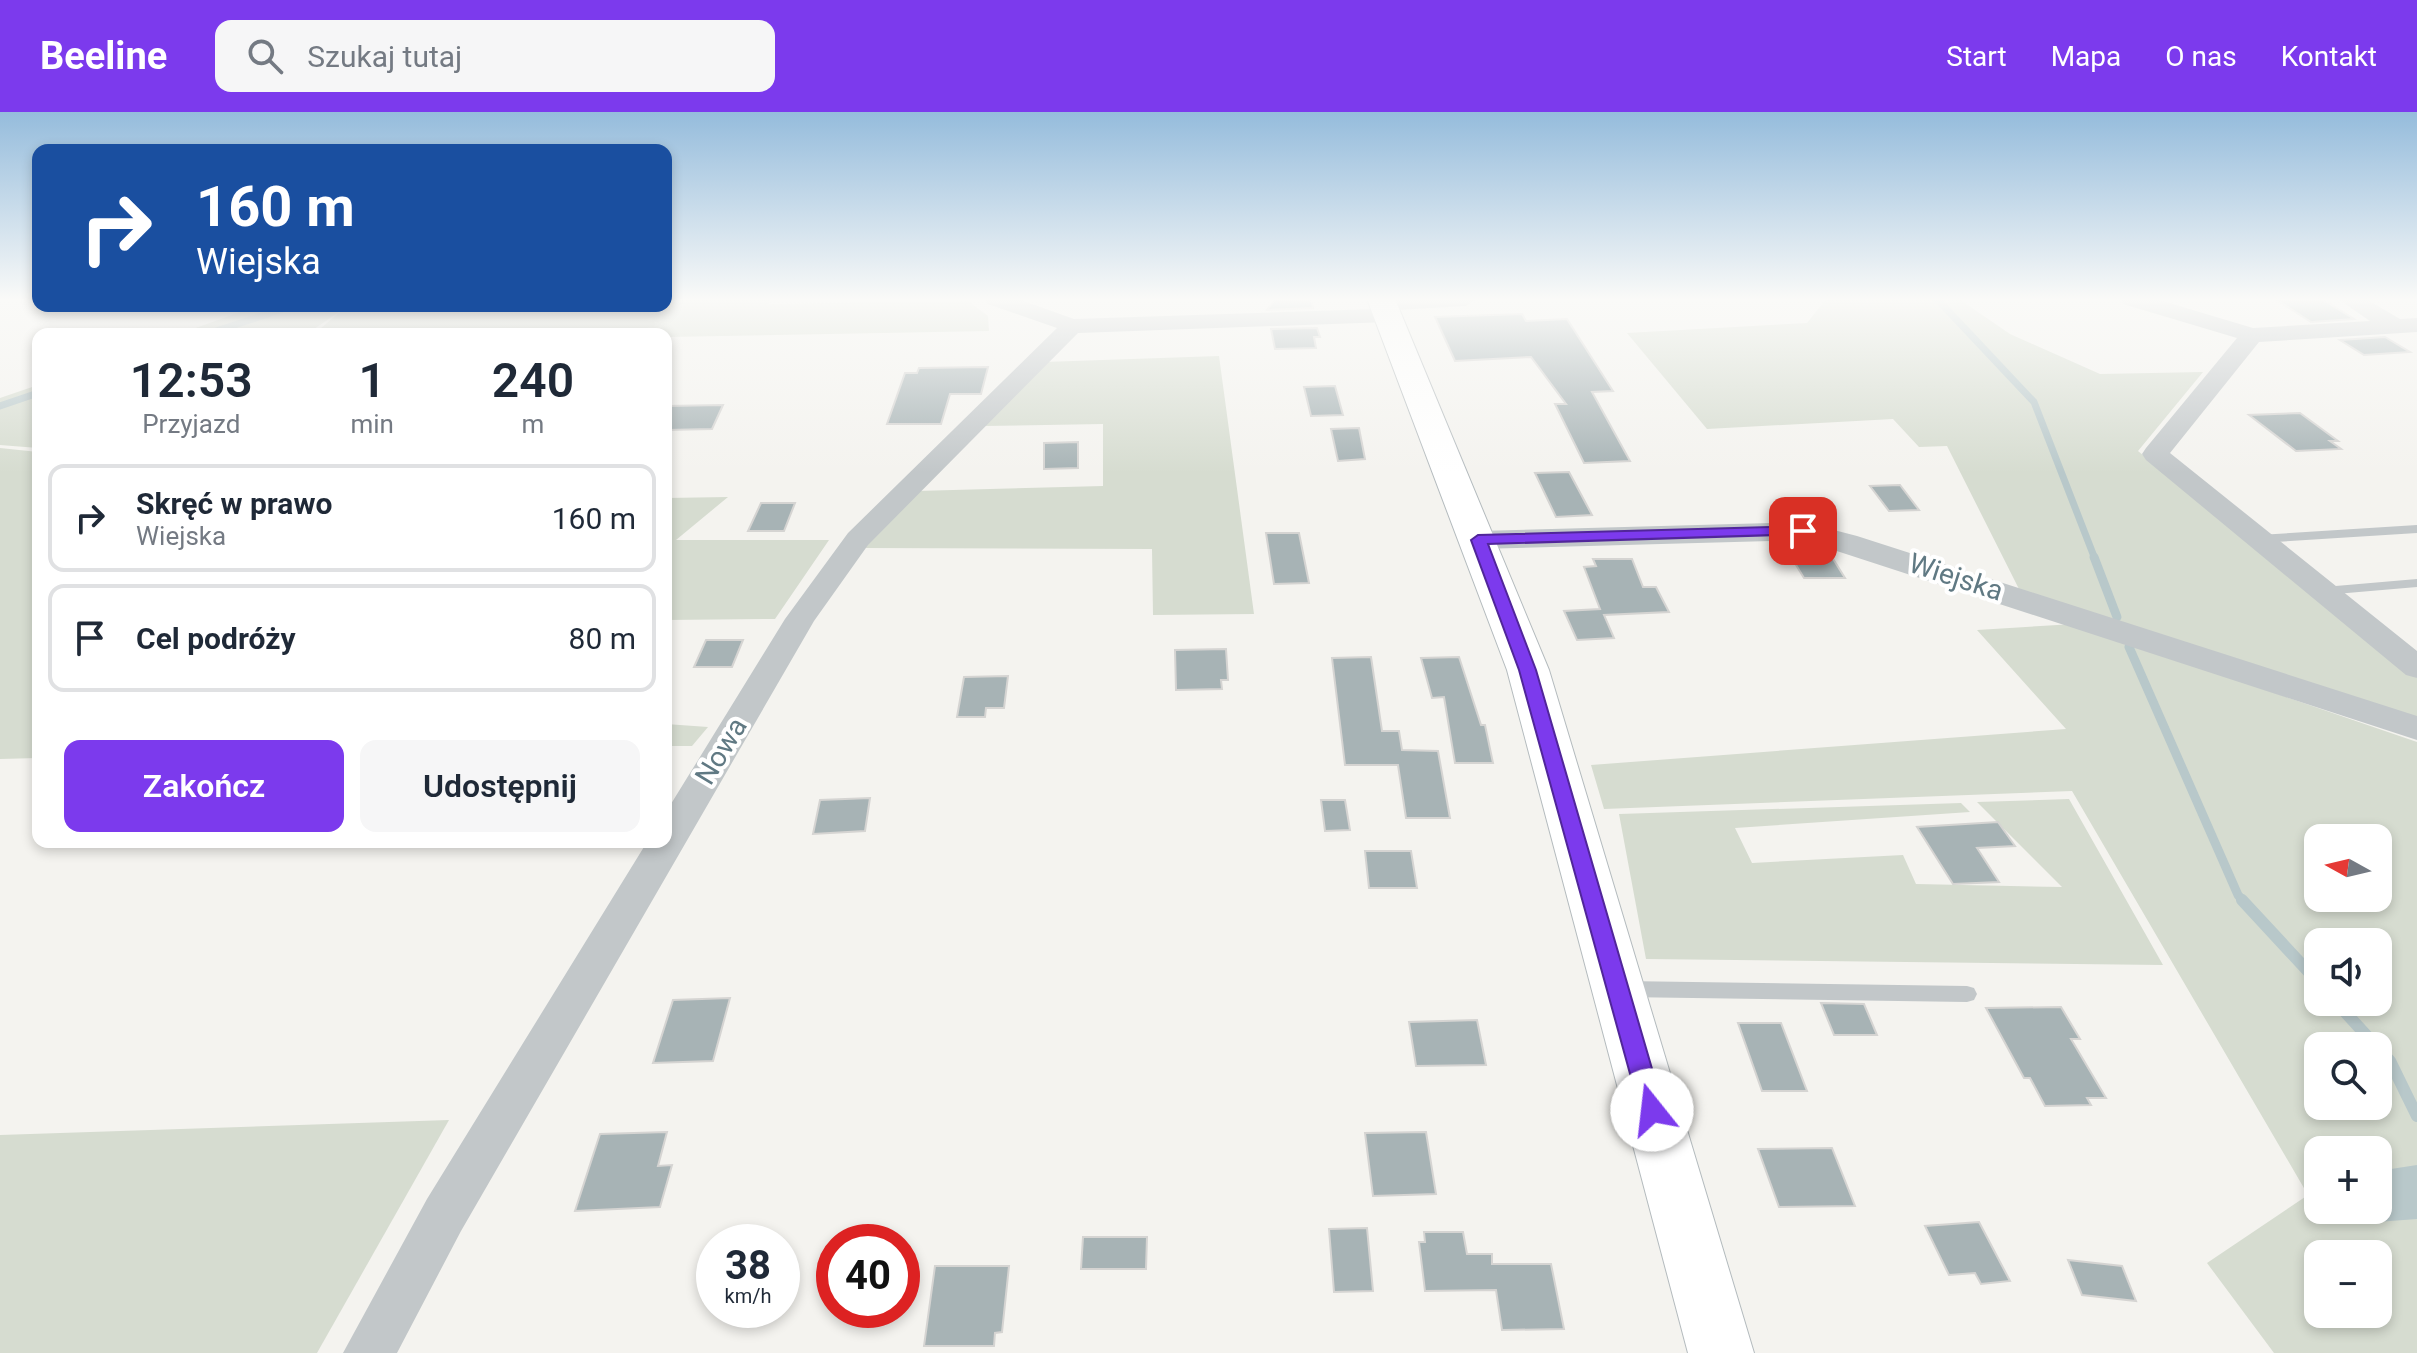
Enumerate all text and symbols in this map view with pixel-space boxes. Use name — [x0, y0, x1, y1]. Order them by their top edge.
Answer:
search box — [215, 20, 775, 92]
text: Beeline — [40, 34, 167, 78]
icon: search — [243, 34, 287, 78]
text: Szukaj tutaj — [307, 39, 462, 74]
text: Start — [1946, 40, 2007, 73]
text: Mapa — [2051, 40, 2121, 73]
text: O nas — [2165, 40, 2237, 73]
text: Kontakt — [2281, 40, 2377, 73]
text: 160 m — [196, 174, 355, 240]
icon: right — [64, 176, 168, 280]
text: Wiejska — [196, 241, 321, 283]
text: 12:53 — [130, 352, 253, 409]
text: 1 — [359, 352, 386, 409]
text: 240 — [492, 352, 574, 409]
text: Przyjazd — [142, 409, 240, 439]
text: min — [350, 409, 394, 439]
text: m — [522, 409, 544, 439]
text: Skręć w prawo — [136, 486, 332, 521]
icon: right — [68, 496, 112, 540]
pin — [1769, 497, 1837, 565]
text: 160 m — [552, 501, 636, 536]
icon: arrive — [1781, 509, 1825, 553]
text: Wiejska — [136, 521, 226, 551]
street label: Wiejska — [1905, 546, 2007, 608]
icon: arrive — [68, 616, 112, 660]
text: Cel podróży — [136, 621, 296, 656]
text: 80 m — [569, 621, 636, 656]
street label: Nowa — [688, 712, 754, 790]
button: Zakończ — [64, 740, 344, 832]
button: Udostępnij — [360, 740, 640, 832]
north arrow — [2304, 824, 2392, 912]
map controls — [2304, 824, 2392, 1328]
button: sound — [2304, 928, 2392, 1016]
button: search — [2304, 1032, 2392, 1120]
position arrow — [1610, 1068, 1694, 1152]
button: + — [2304, 1136, 2392, 1224]
speed limit sign: 40 — [816, 1224, 920, 1328]
button: − — [2304, 1240, 2392, 1328]
text: 38 — [725, 1242, 771, 1289]
text: km/h — [725, 1284, 771, 1308]

